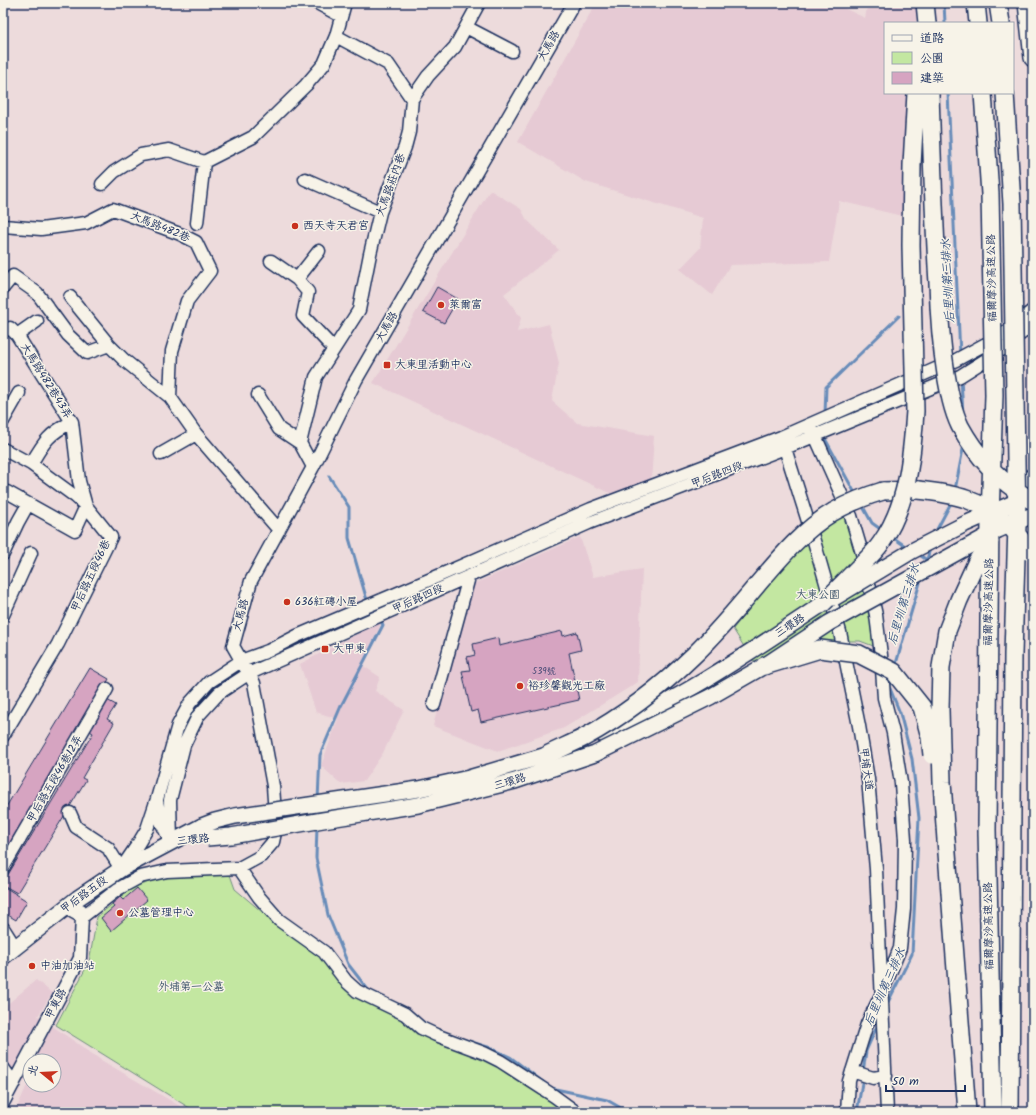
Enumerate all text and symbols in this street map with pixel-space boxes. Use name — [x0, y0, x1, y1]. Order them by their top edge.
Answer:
legend — [884, 22, 1014, 94]
street label: 大馬路 — [533, 27, 565, 65]
text: 道路 — [920, 29, 944, 48]
text: 公園 — [920, 49, 944, 68]
text: 建築 — [920, 69, 944, 88]
street label: 大馬路莊內巷 — [371, 151, 411, 219]
street label: 大馬路482巷 — [127, 207, 193, 247]
place label: 西天寺天君宮 — [303, 217, 369, 235]
marker: 西天寺天君宮 — [290, 221, 300, 231]
street label: 福爾摩沙高速公路 — [982, 234, 1002, 322]
water label: 后里圳第三排水 — [936, 238, 960, 323]
place label: 萊爾富 — [449, 296, 482, 314]
marker: 萊爾富 — [436, 300, 446, 310]
street label: 大馬路 — [371, 308, 403, 346]
street label: 大馬路482巷43弄 — [15, 340, 77, 422]
place label: 大東里活動中心 — [395, 356, 472, 374]
marker: 大東里活動中心 — [382, 360, 392, 370]
street label: 甲后路四段 — [688, 457, 746, 493]
street label: 甲后路五段46巷 — [66, 537, 116, 615]
street label: 福爾摩沙高速公路 — [979, 558, 999, 646]
water label: 后里圳第三排水 — [883, 560, 926, 647]
street label: 甲后路四段 — [389, 580, 447, 618]
park label: 大東公園 — [796, 586, 840, 604]
place label: 636紅磚小屋 — [295, 593, 358, 611]
street label: 大馬路 — [228, 597, 254, 633]
marker: 636紅磚小屋 — [282, 597, 292, 607]
street label: 三環路 — [771, 609, 809, 643]
place label: 大甲東 — [333, 640, 366, 658]
marker: 大甲東 — [320, 644, 330, 654]
house number: 539號 — [532, 664, 556, 679]
place label: 裕珍馨觀光工廠 — [528, 677, 605, 695]
marker: 裕珍馨觀光工廠 — [515, 681, 525, 691]
street label: 甲后路五段46巷12弄 — [22, 732, 88, 826]
street label: 甲埔大道 — [854, 746, 878, 792]
street label: 三環路 — [492, 769, 528, 795]
street label: 三環路 — [176, 829, 210, 851]
street label: 甲后路五段 — [56, 872, 112, 918]
street label: 福爾摩沙高速公路 — [979, 882, 999, 970]
place label: 公墓管理中心 — [128, 904, 194, 922]
marker: 公墓管理中心 — [115, 908, 125, 918]
water label: 后里圳第三排水 — [859, 944, 911, 1029]
place label: 中油加油站 — [40, 957, 95, 975]
marker: 中油加油站 — [27, 961, 37, 971]
park label: 外埔第一公墓 — [158, 978, 224, 996]
street label: 甲東路 — [40, 985, 72, 1023]
north arrow — [22, 1053, 62, 1093]
text: 北 — [23, 1062, 44, 1078]
scale bar — [886, 1067, 965, 1093]
text: 50 m — [892, 1072, 919, 1091]

